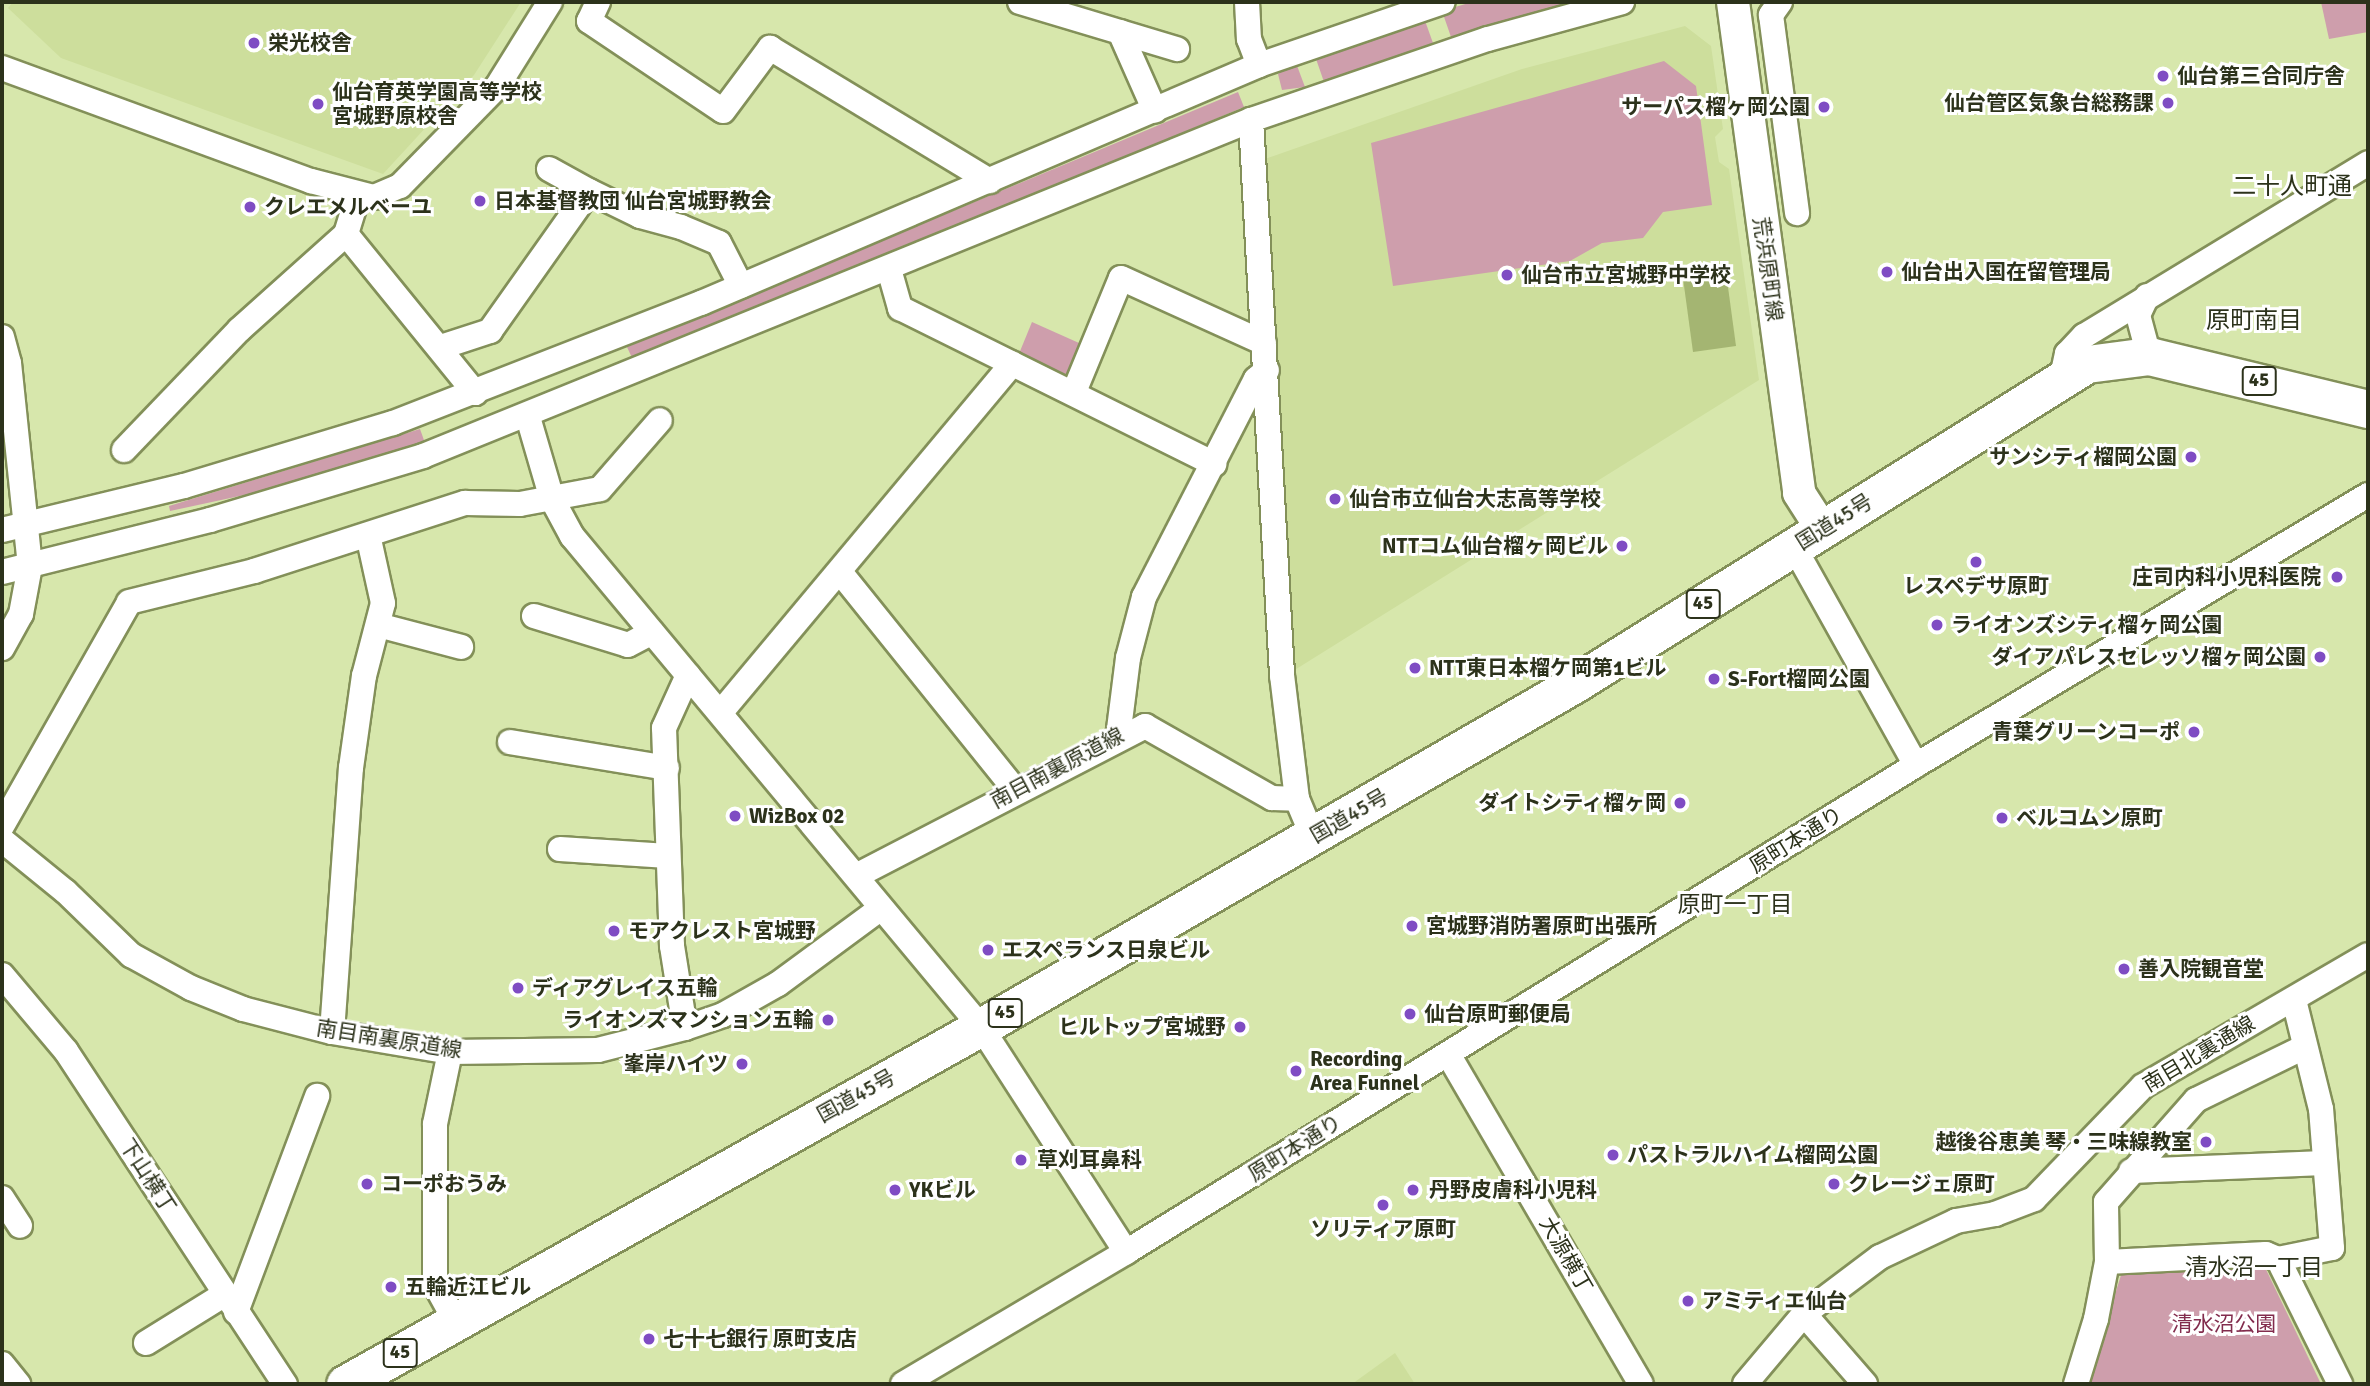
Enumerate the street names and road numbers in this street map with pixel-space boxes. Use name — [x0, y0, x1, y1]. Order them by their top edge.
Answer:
street label: 荒浜原町線 — [1748, 215, 1788, 323]
road number: 45 — [2242, 366, 2276, 396]
street label: 国道45号 — [1791, 489, 1877, 555]
road number: 45 — [1686, 589, 1720, 620]
street label: 南目南裏原道線 — [986, 722, 1128, 814]
street label: 国道45号 — [1306, 784, 1392, 848]
street label: 原町本通り — [1745, 801, 1847, 879]
road number: 45 — [988, 998, 1023, 1028]
street label: 南目北裏通線 — [2139, 1011, 2259, 1097]
street label: 南目南裏原道線 — [314, 1015, 464, 1063]
street label: 国道45号 — [812, 1064, 900, 1128]
street label: 原町本通り — [1244, 1109, 1346, 1187]
street label: 下山横丁 — [115, 1134, 181, 1218]
street label: 大源横丁 — [1534, 1212, 1598, 1298]
road number: 45 — [382, 1338, 418, 1368]

